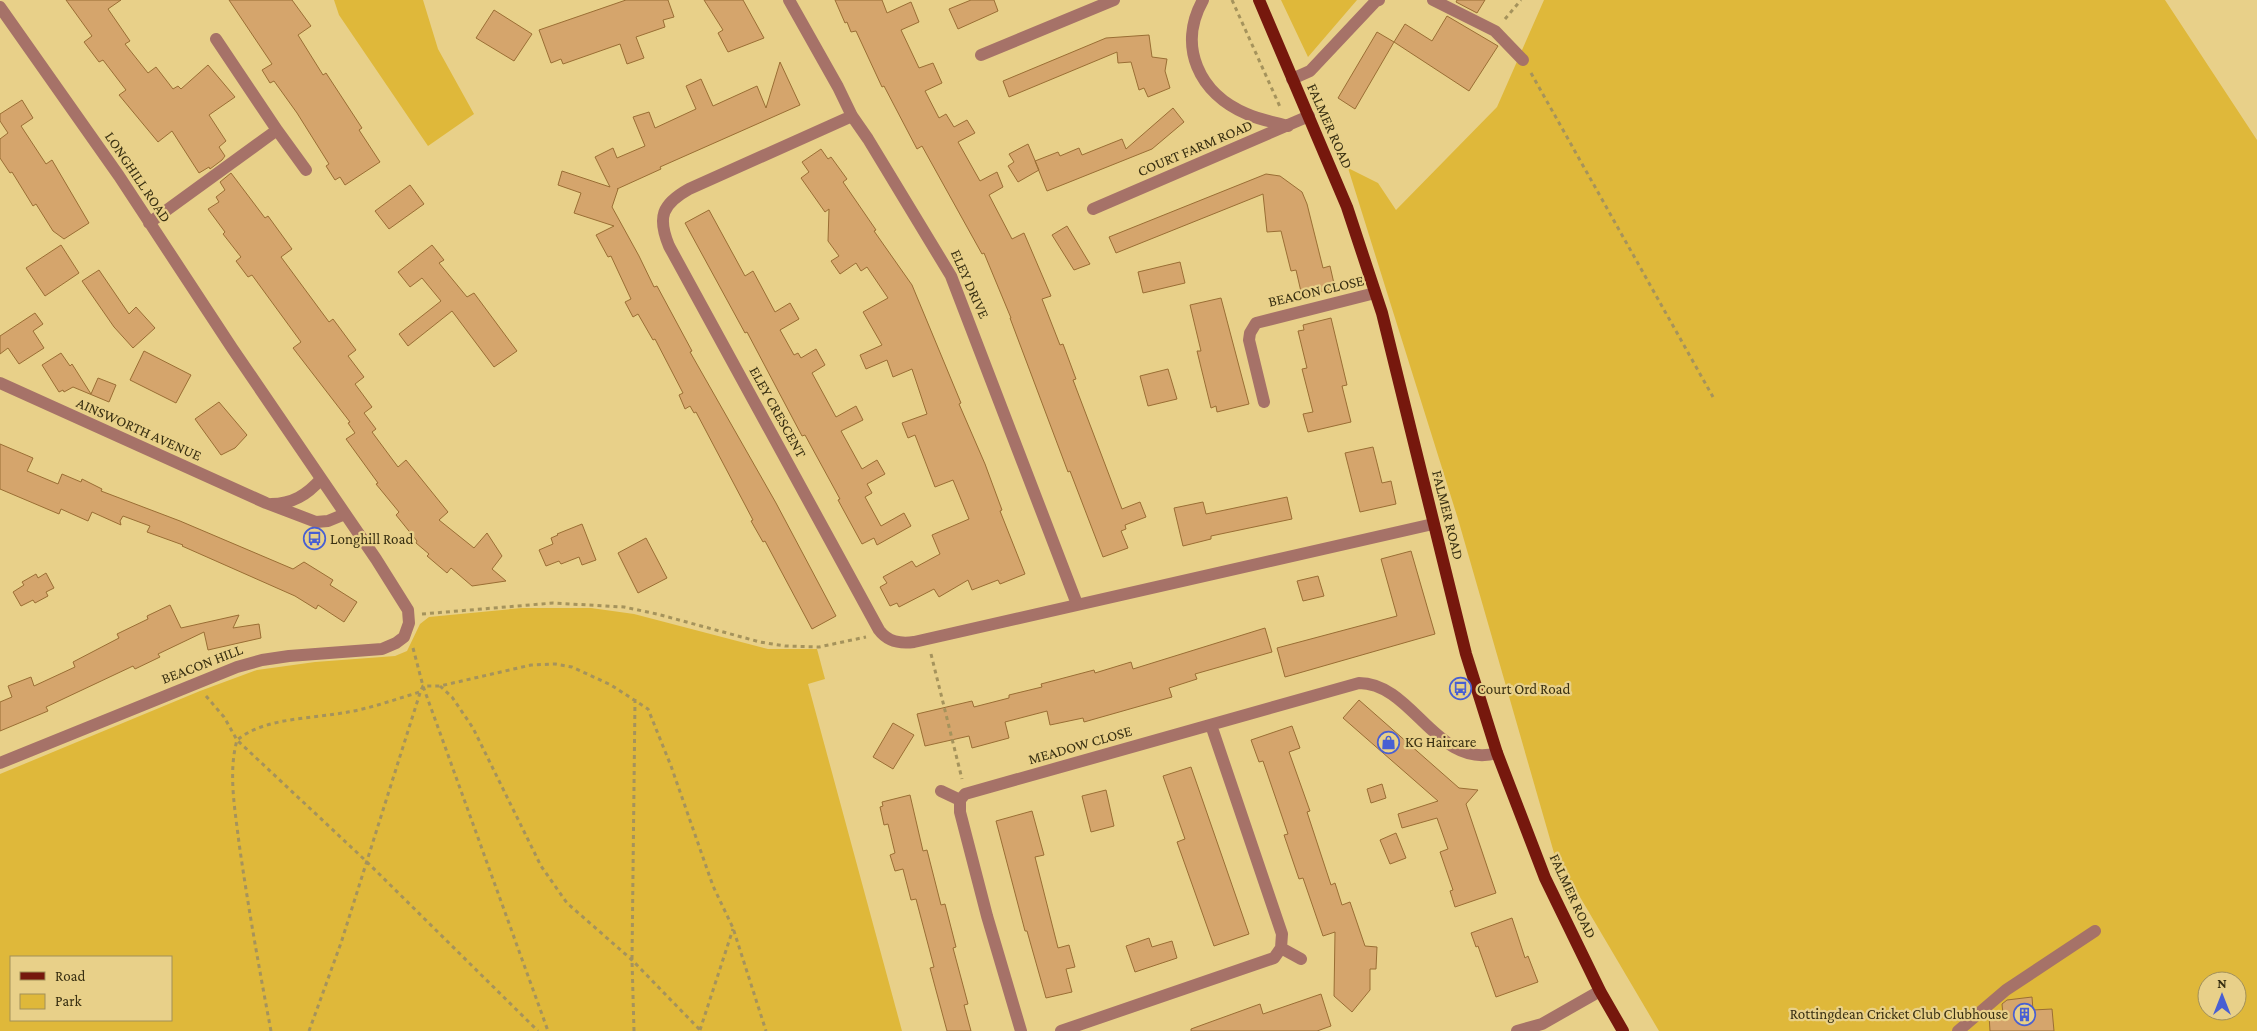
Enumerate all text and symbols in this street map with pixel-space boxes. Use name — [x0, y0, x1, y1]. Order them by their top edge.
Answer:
street label: FALMER ROAD — [1304, 81, 1356, 171]
street label: COURT FARM ROAD — [1135, 117, 1255, 179]
street label: LONGHILL ROAD — [102, 129, 174, 225]
street label: ELEY DRIVE — [948, 247, 992, 321]
street label: BEACON CLOSE — [1267, 272, 1365, 310]
street label: ELEY CRESCENT — [746, 364, 810, 460]
street label: AINSWORTH AVENUE — [74, 394, 204, 464]
street label: FALMER ROAD — [1429, 469, 1467, 561]
bus stop icon: Longhill Road — [302, 527, 326, 551]
place label: Longhill Road — [330, 531, 413, 548]
street label: BEACON HILL — [159, 641, 245, 687]
bus stop icon: Court Ord Road — [1449, 677, 1473, 701]
place label: Court Ord Road — [1477, 681, 1571, 697]
street label: MEADOW CLOSE — [1026, 723, 1134, 767]
shop icon: KG Haircare — [1377, 730, 1401, 754]
place label: KG Haircare — [1405, 734, 1477, 750]
street label: FALMER ROAD — [1546, 851, 1600, 941]
legend — [10, 956, 172, 1021]
text: Road — [55, 968, 86, 984]
north arrow — [2197, 971, 2247, 1021]
text: N — [2217, 975, 2227, 991]
text: Park — [55, 993, 82, 1009]
building icon: Rottingdean Cricket Club Clubhouse — [2012, 1002, 2036, 1026]
place label: Rottingdean Cricket Club Clubhouse — [1790, 1006, 2008, 1023]

